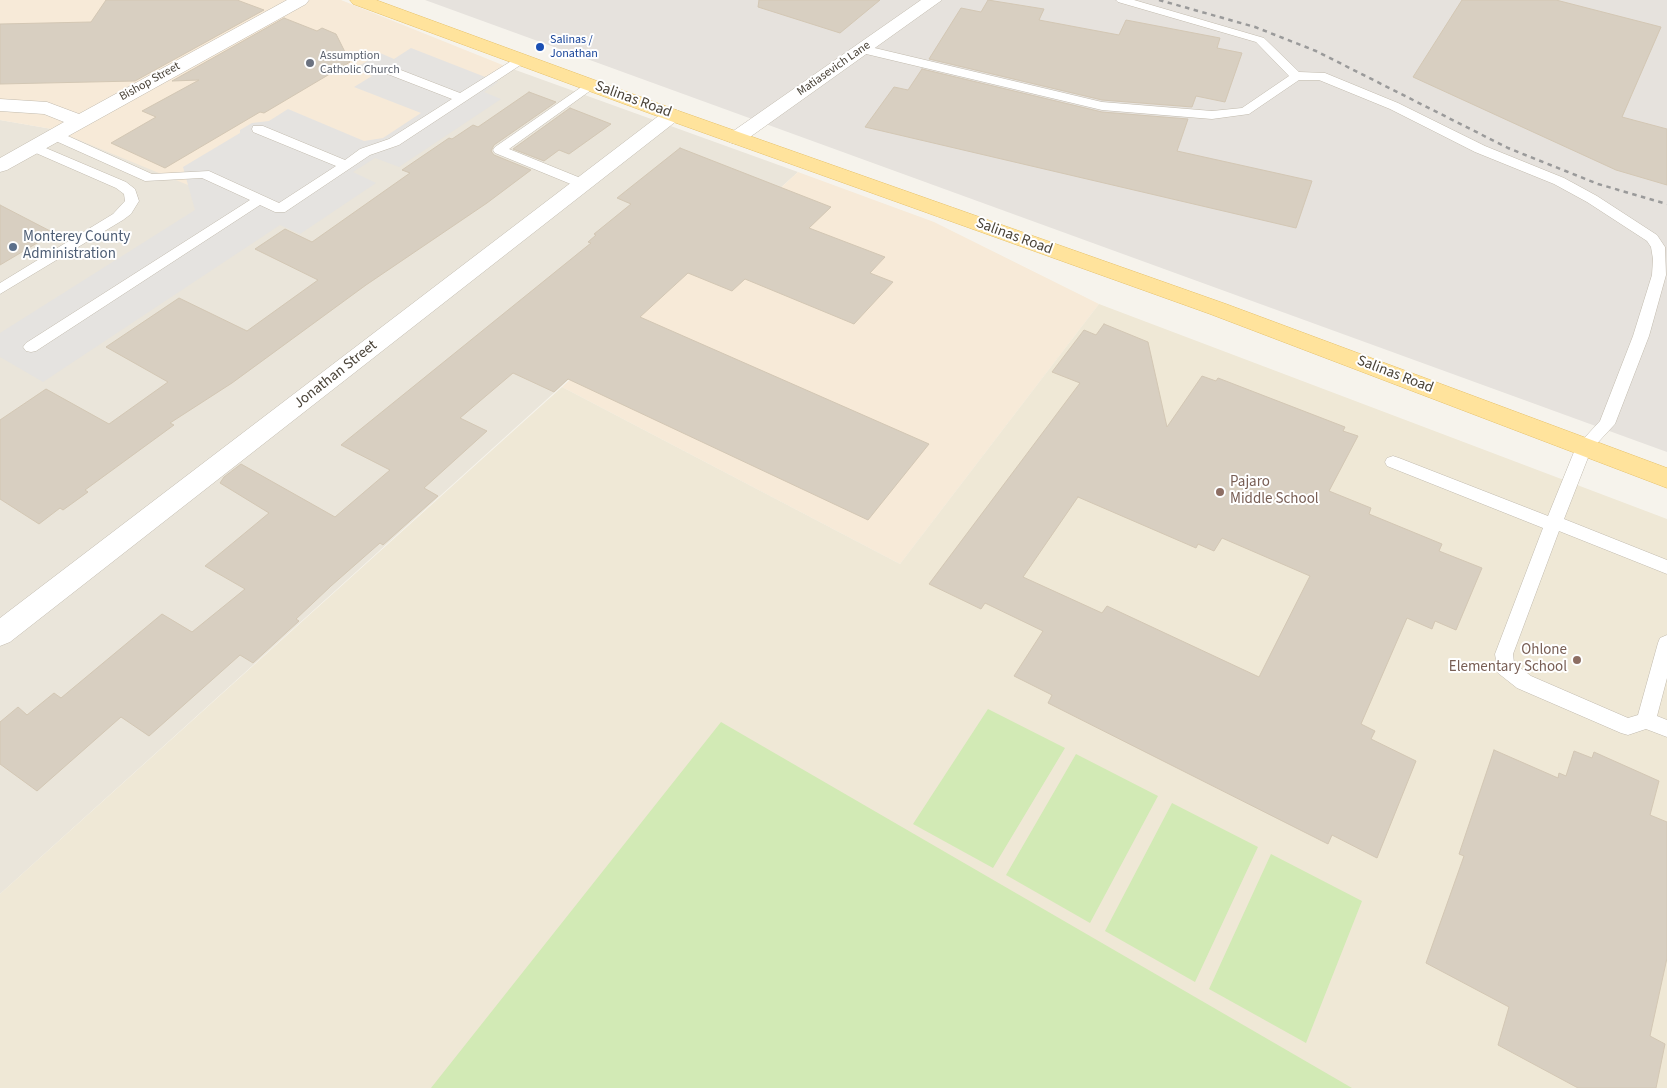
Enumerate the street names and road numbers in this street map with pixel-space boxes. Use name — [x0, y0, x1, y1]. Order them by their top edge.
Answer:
street label: Matiasevich Lane — [795, 38, 873, 100]
street label: Bishop Street — [117, 59, 183, 105]
street label: Salinas Road — [592, 78, 674, 122]
street label: Salinas Road — [973, 215, 1055, 259]
street label: Jonathan Street — [291, 337, 381, 413]
street label: Salinas Road — [1354, 352, 1436, 398]

